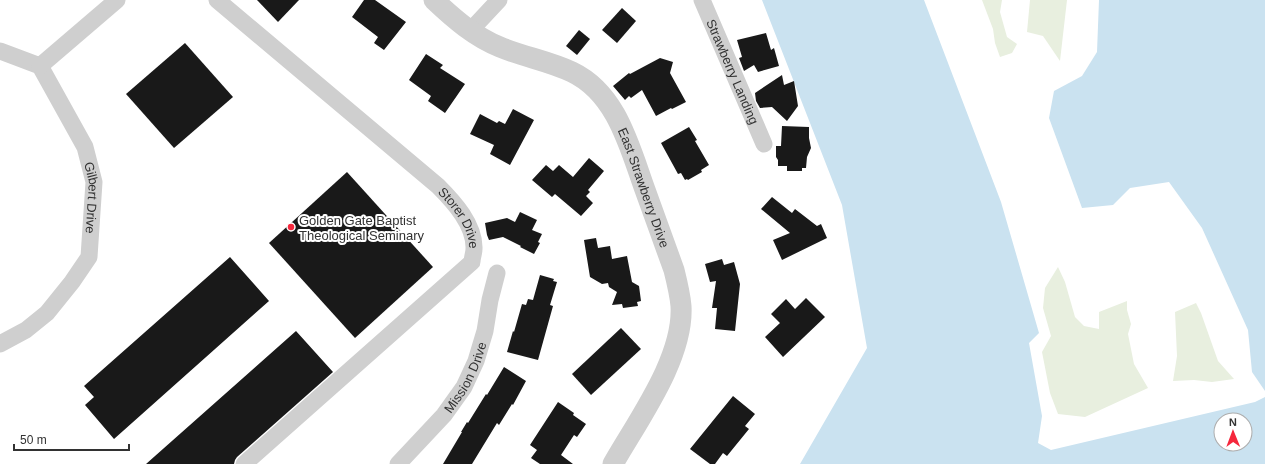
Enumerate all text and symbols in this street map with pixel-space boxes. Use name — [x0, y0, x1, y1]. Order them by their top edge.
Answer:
street label: Strawberry Landing — [704, 17, 762, 126]
street label: East Strawberry Drive — [615, 125, 673, 250]
street label: Gilbert Drive — [82, 160, 102, 234]
street label: Storer Drive — [436, 184, 482, 249]
place label: Golden Gate Baptist Theological Seminary — [299, 213, 425, 243]
marker: Golden Gate Baptist Theological Seminary — [286, 222, 296, 232]
street label: Mission Drive — [441, 340, 489, 415]
north arrow — [1213, 412, 1253, 452]
text: N — [1229, 416, 1237, 428]
scale bar — [14, 426, 129, 452]
text: 50 m — [20, 433, 47, 447]

